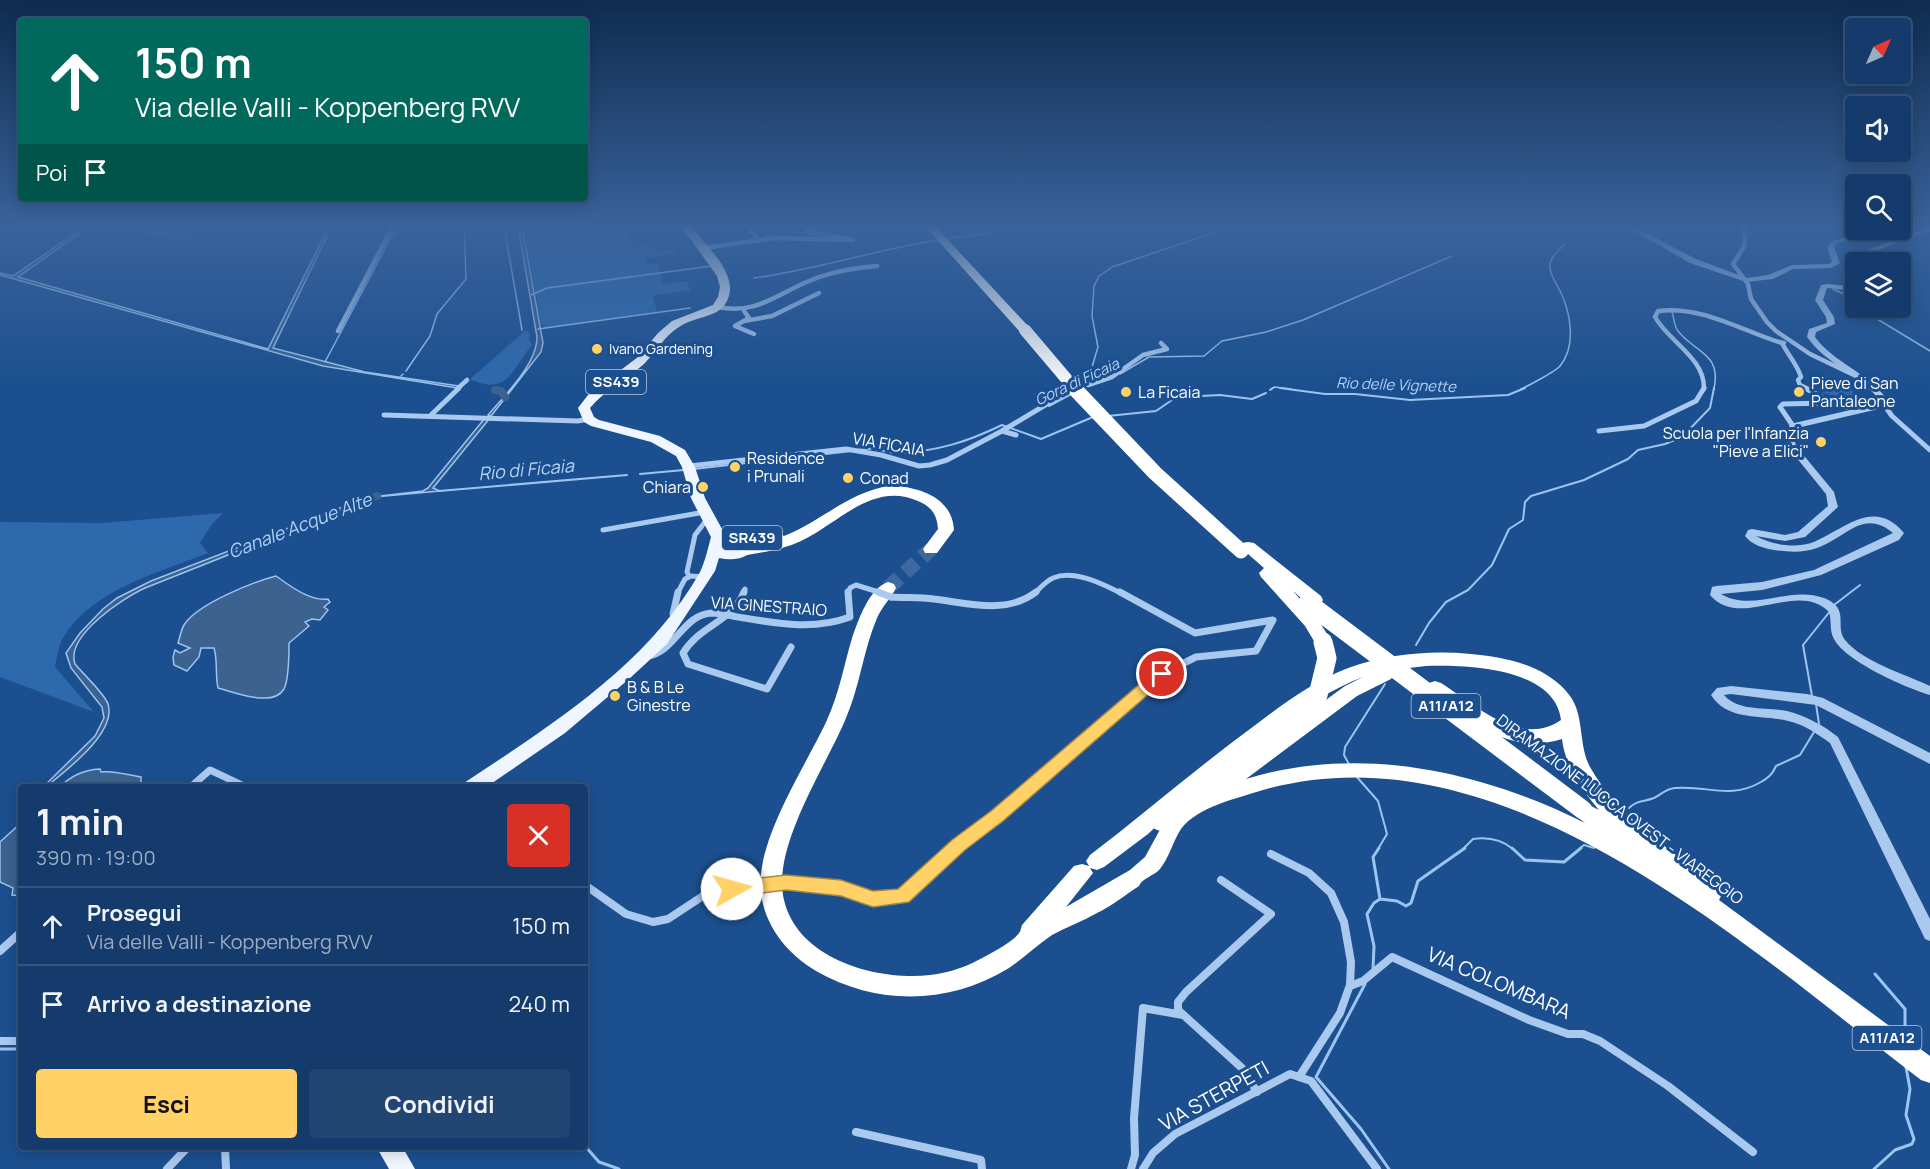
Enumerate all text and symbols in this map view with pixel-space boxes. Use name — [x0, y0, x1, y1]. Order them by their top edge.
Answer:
north arrow — [1845, 18, 1911, 84]
map controls — [1845, 18, 1911, 318]
text: 150 m — [135, 33, 252, 91]
icon: ahead — [36, 42, 114, 120]
text: Via delle Valli - Koppenberg RVV — [135, 88, 520, 125]
button: sound — [1845, 96, 1911, 162]
icon: arrive — [79, 156, 112, 189]
text: Poi — [36, 158, 67, 188]
button: search — [1845, 174, 1911, 240]
button: layers — [1845, 252, 1911, 318]
place label: Ivano Gardening — [609, 339, 713, 358]
marker: Ivano Gardening — [590, 342, 604, 356]
water label: Gora di Ficaia — [1031, 353, 1123, 410]
road number: SS439 — [586, 370, 646, 394]
water label: Rio delle Vignette — [1336, 372, 1458, 397]
place label: Pieve di San Pantaleone — [1811, 372, 1898, 412]
place label: La Ficaia — [1138, 381, 1200, 403]
marker: La Ficaia — [1119, 385, 1133, 399]
marker: Pieve di San Pantaleone — [1792, 385, 1806, 399]
place label: Scuola per l'Infanzia "Pieve a Elici" — [1663, 422, 1809, 462]
street label: VIA FICAIA — [851, 427, 927, 461]
marker: Scuola per l'Infanzia "Pieve a Elici" — [1814, 435, 1828, 449]
place label: Residence i Prunali — [747, 447, 825, 487]
water label: Rio di Ficaia — [477, 453, 576, 485]
marker: Residence i Prunali — [728, 460, 742, 474]
place label: Conad — [860, 467, 909, 489]
marker: Conad — [841, 471, 855, 485]
place label: Chiara — [643, 476, 691, 498]
marker: Chiara — [696, 480, 710, 494]
water label: Canale Acque Alte — [225, 486, 376, 563]
road number: SR439 — [722, 526, 782, 550]
street label: VIA GINESTRAIO — [710, 591, 828, 621]
pin — [1136, 648, 1187, 699]
icon: arrive — [1145, 657, 1178, 690]
place label: B & B Le Ginestre — [627, 676, 691, 716]
marker: B & B Le Ginestre — [608, 689, 622, 703]
road number: A11/A12 — [1412, 694, 1480, 718]
street label: DIRAMAZIONE LUCCA OVEST - VIAREGGIO — [1492, 709, 1748, 909]
text: 1 min — [36, 797, 124, 846]
button: close — [507, 804, 570, 867]
text: 390 m · 19:00 — [36, 844, 156, 871]
position arrow — [700, 857, 764, 921]
text: Prosegui — [87, 898, 182, 928]
icon: ahead — [36, 910, 69, 943]
text: 150 m — [512, 911, 570, 941]
text: Via delle Valli - Koppenberg RVV — [87, 928, 373, 955]
street label: VIA COLOMBARA — [1423, 940, 1575, 1025]
icon: arrive — [36, 988, 69, 1021]
text: Arrivo a destinazione — [87, 989, 311, 1019]
text: 240 m — [508, 989, 570, 1019]
road number: A11/A12 — [1852, 1026, 1922, 1050]
street label: VIA STERPETI — [1154, 1054, 1274, 1137]
button: Esci — [36, 1069, 297, 1138]
button: Condividi — [309, 1069, 570, 1138]

